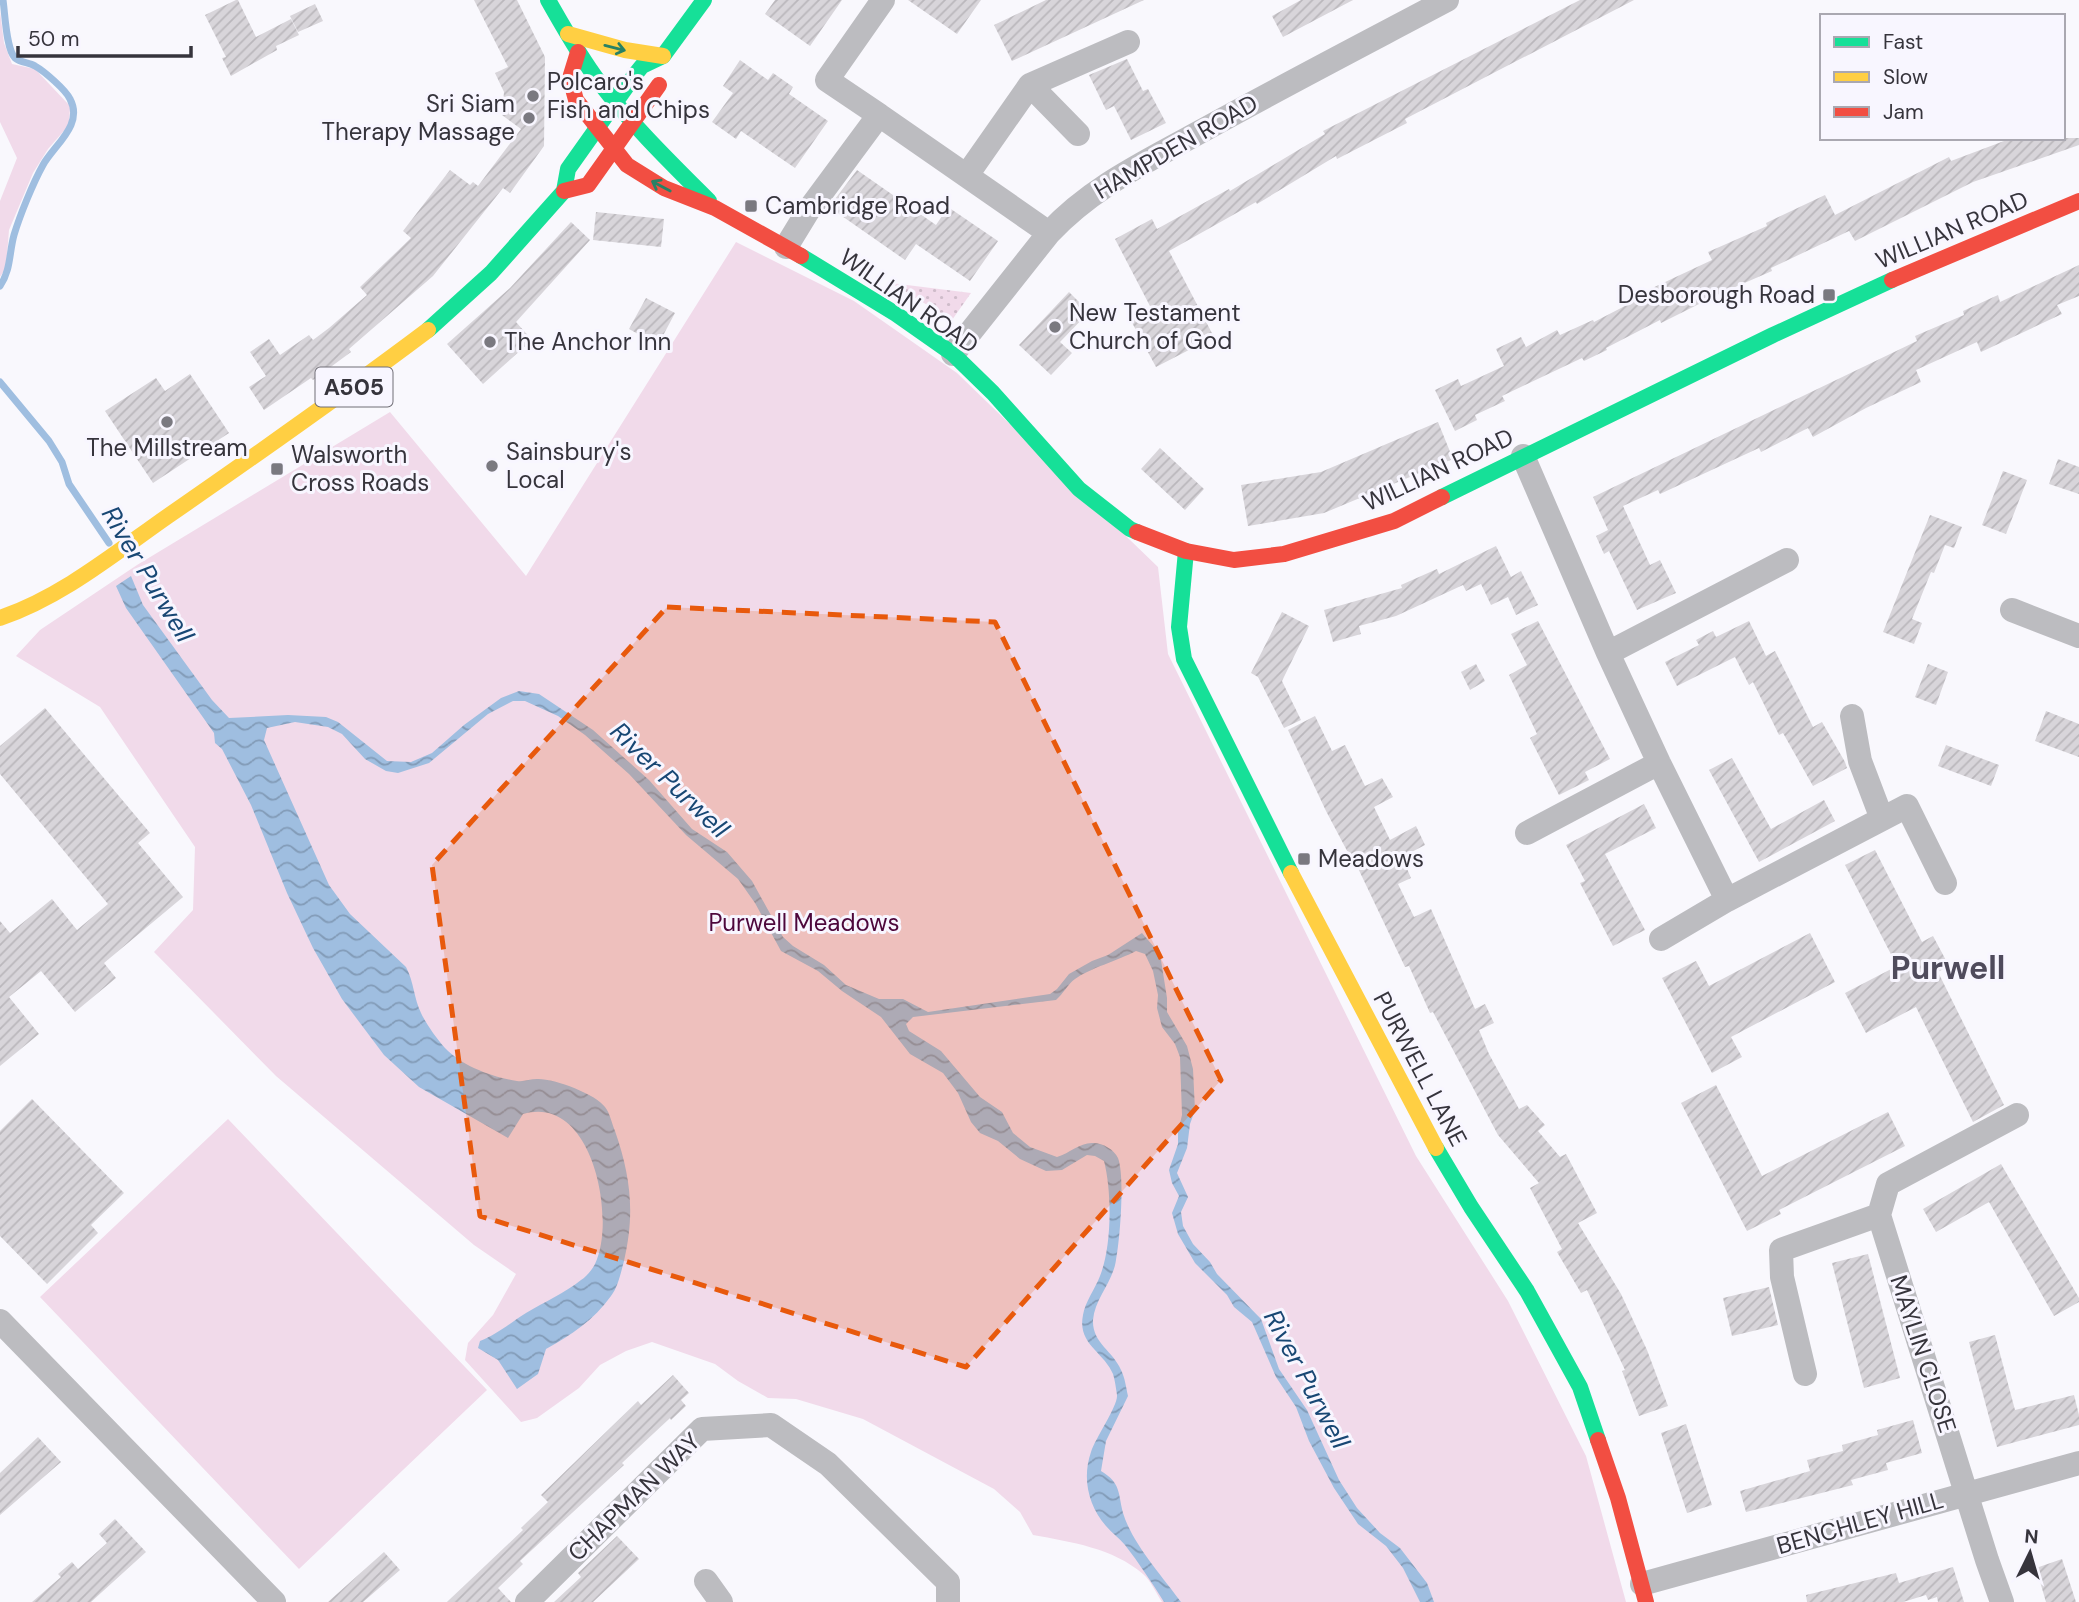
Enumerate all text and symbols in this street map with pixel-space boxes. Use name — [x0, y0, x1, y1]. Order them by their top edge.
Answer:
scale bar — [18, 14, 191, 58]
legend — [1820, 14, 2065, 140]
text: 50 m — [28, 25, 79, 53]
text: Fast — [1883, 28, 1923, 56]
one-way arrow — [603, 42, 626, 55]
text: Slow — [1883, 63, 1928, 91]
place label: Polcaro's Fish and Chips — [547, 66, 710, 125]
street label: HAMPDEN ROAD — [1089, 87, 1263, 206]
place label: Sri Siam Therapy Massage — [321, 88, 515, 147]
marker: Polcaro's Fish and Chips — [525, 88, 541, 104]
text: Jam — [1883, 98, 1924, 126]
marker: Sri Siam Therapy Massage — [521, 110, 537, 126]
one-way arrow — [651, 178, 671, 192]
street label: WILLIAN ROAD — [1871, 183, 2033, 276]
place label: Cambridge Road — [765, 190, 950, 221]
marker: Cambridge Road — [743, 198, 759, 214]
street label: WILLIAN ROAD — [834, 241, 985, 360]
place label: Desborough Road — [1618, 279, 1815, 310]
marker: Desborough Road — [1821, 287, 1837, 303]
place label: New Testament Church of God — [1069, 297, 1241, 356]
marker: New Testament Church of God — [1047, 319, 1063, 335]
place label: The Anchor Inn — [504, 326, 671, 357]
marker: The Anchor Inn — [482, 334, 498, 350]
road number: A505 — [316, 368, 392, 406]
marker: The Millstream — [159, 414, 175, 430]
street label: WILLIAN ROAD — [1357, 421, 1518, 518]
place label: The Millstream — [86, 432, 248, 463]
place label: Sainsbury's Local — [506, 436, 631, 495]
place label: Walsworth Cross Roads — [291, 439, 429, 498]
marker: Sainsbury's Local — [484, 458, 500, 474]
marker: Walsworth Cross Roads — [269, 461, 285, 477]
water label: River Purwell — [94, 500, 203, 649]
water label: River Purwell — [603, 715, 738, 846]
place label: Meadows — [1318, 843, 1424, 874]
marker: Meadows — [1296, 851, 1312, 867]
park label: Purwell Meadows — [708, 907, 900, 938]
district label: Purwell — [1891, 947, 2005, 989]
street label: PURWELL LANE — [1367, 986, 1474, 1151]
street label: MAYLIN CLOSE — [1883, 1271, 1964, 1437]
water label: River Purwell — [1256, 1303, 1358, 1456]
street label: CHAPMAN WAY — [561, 1426, 706, 1568]
street label: BENCHLEY HILL — [1773, 1484, 1947, 1561]
north arrow — [1995, 1518, 2065, 1588]
text: N — [2023, 1524, 2039, 1550]

